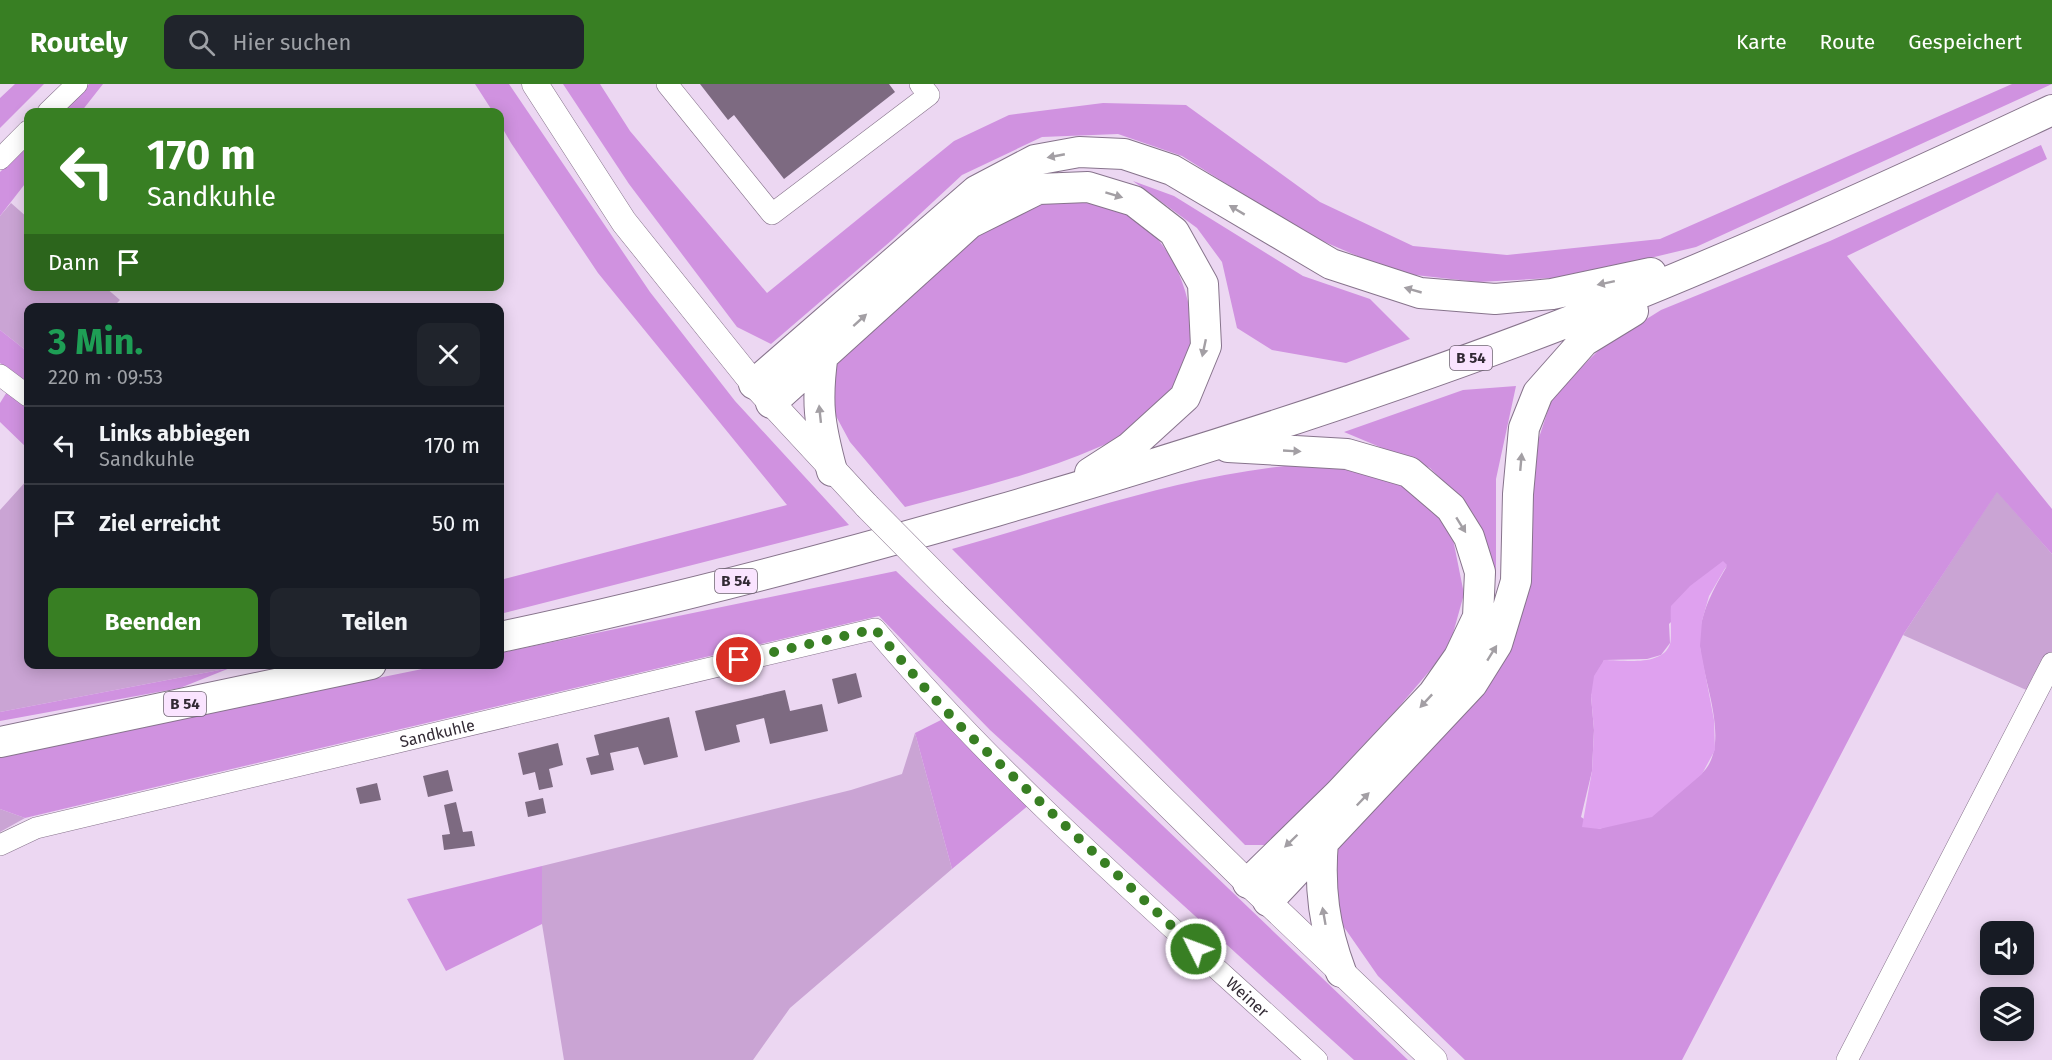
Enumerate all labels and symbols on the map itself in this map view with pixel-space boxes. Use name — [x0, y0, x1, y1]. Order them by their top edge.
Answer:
one-way arrow — [1046, 152, 1065, 161]
one-way arrow — [1105, 191, 1123, 200]
one-way arrow — [1229, 204, 1245, 215]
one-way arrow — [1597, 278, 1615, 288]
one-way arrow — [1404, 285, 1422, 294]
one-way arrow — [852, 314, 867, 327]
one-way arrow — [1198, 339, 1208, 357]
road number: B 54 — [1450, 346, 1492, 370]
one-way arrow — [815, 405, 824, 424]
one-way arrow — [1283, 446, 1302, 455]
one-way arrow — [1516, 453, 1526, 472]
one-way arrow — [1456, 517, 1467, 533]
road number: B 54 — [715, 569, 757, 593]
pin — [713, 634, 764, 685]
one-way arrow — [1486, 645, 1497, 661]
road number: B 54 — [164, 692, 206, 716]
one-way arrow — [1420, 693, 1433, 708]
street label: Sandkuhle — [398, 715, 477, 751]
one-way arrow — [1356, 792, 1370, 806]
one-way arrow — [1284, 834, 1298, 848]
one-way arrow — [1319, 907, 1328, 926]
position arrow — [1164, 917, 1228, 981]
street label: Weiner — [1223, 973, 1273, 1021]

